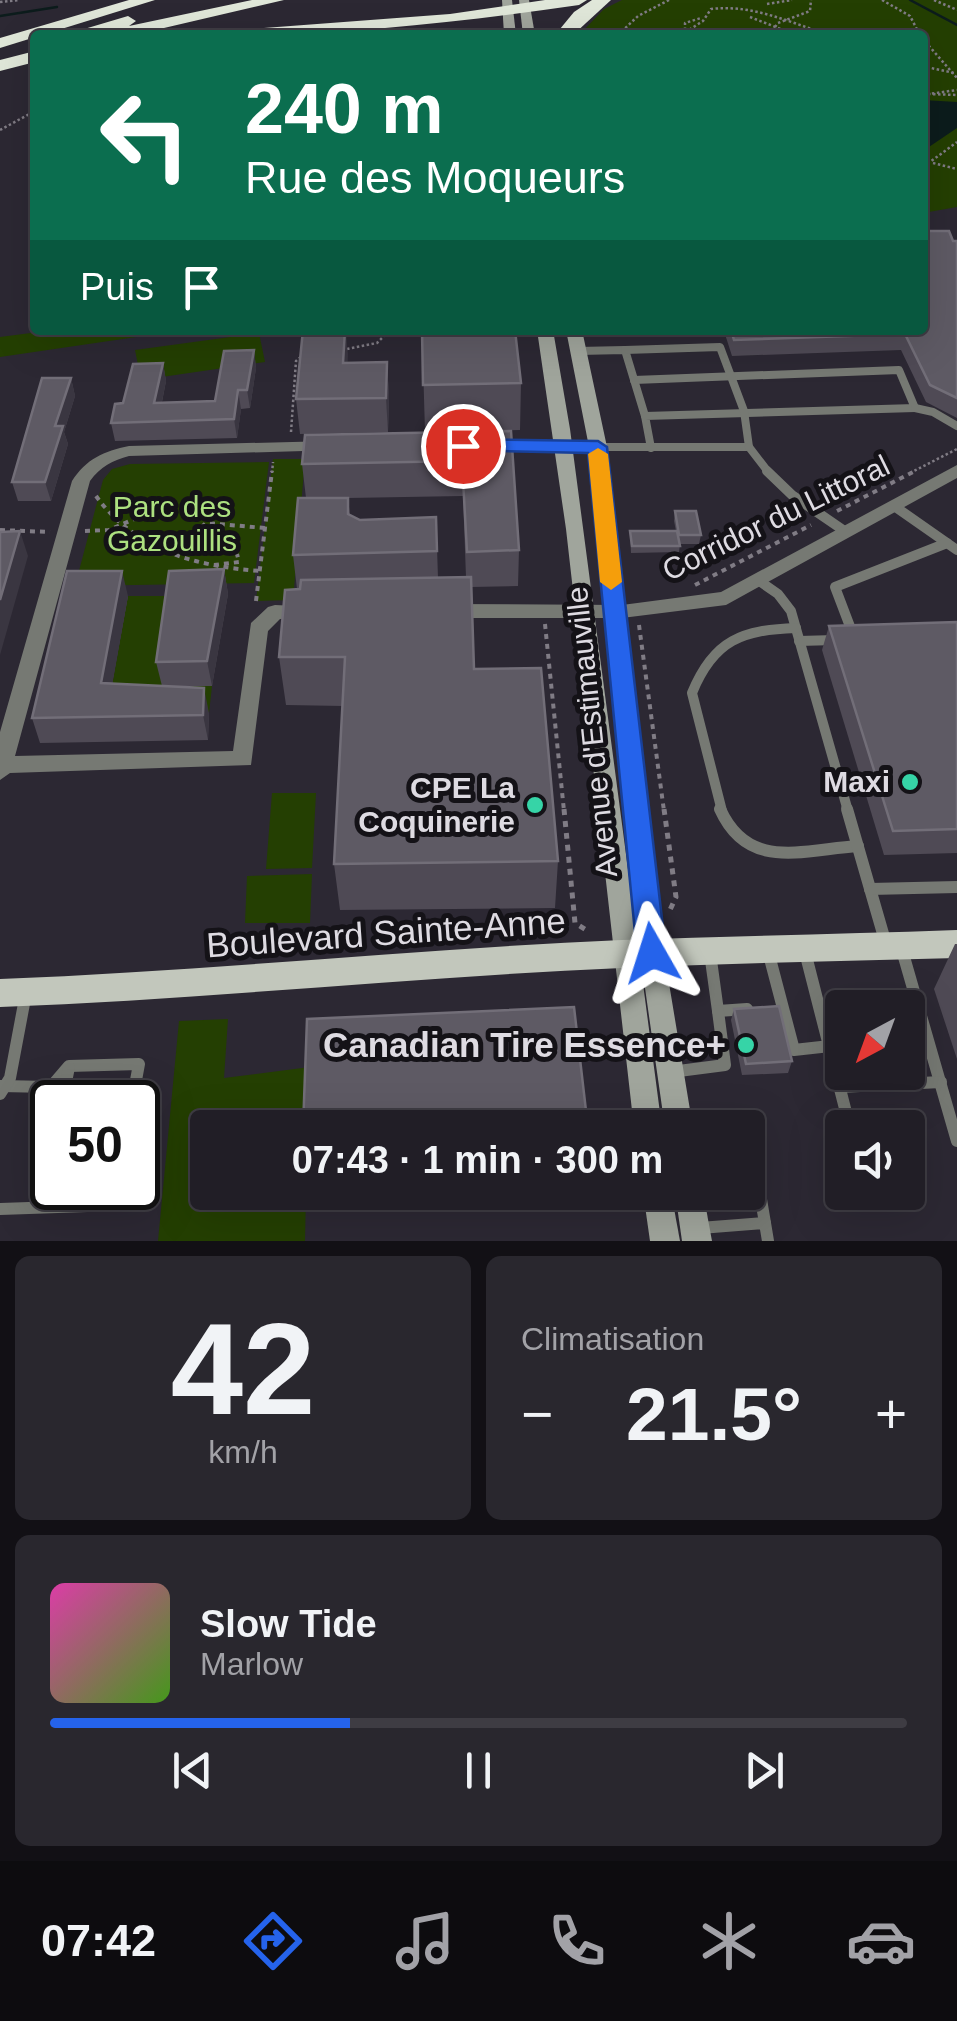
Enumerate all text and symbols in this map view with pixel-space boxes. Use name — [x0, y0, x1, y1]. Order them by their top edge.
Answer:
icon: left — [80, 70, 210, 200]
text: 240 m — [245, 70, 443, 148]
text: Rue des Moqueurs — [245, 152, 625, 203]
icon: arrive — [174, 260, 229, 315]
text: Puis — [80, 266, 154, 308]
pin — [421, 404, 506, 489]
icon: arrive — [436, 419, 491, 474]
street label: Corridor du Littoral — [657, 448, 895, 587]
park label: Parc des Gazouillis — [107, 490, 237, 557]
street label: Avenue d'Estimauville — [560, 585, 623, 879]
place label: Maxi — [823, 765, 890, 798]
place label: CPE La Coquinerie — [358, 771, 515, 838]
marker: Maxi — [899, 771, 921, 793]
marker: CPE La Coquinerie — [524, 794, 546, 816]
street label: Boulevard Sainte-Anne — [205, 900, 567, 965]
position arrow — [600, 901, 704, 1005]
north arrow — [825, 990, 925, 1090]
map controls — [825, 990, 925, 1210]
place label: Canadian Tire Essence+ — [323, 1025, 726, 1064]
marker: Canadian Tire Essence+ — [735, 1034, 757, 1056]
speed limit sign: 50 — [30, 1080, 160, 1210]
button: sound — [825, 1110, 925, 1210]
text: 07:43 · 1 min · 300 m — [292, 1139, 663, 1181]
text: 42 — [171, 1296, 315, 1442]
text: Climatisation — [521, 1321, 704, 1357]
text: 21.5° — [626, 1372, 802, 1456]
text: − — [521, 1383, 553, 1445]
text: + — [875, 1383, 907, 1445]
text: km/h — [208, 1434, 278, 1470]
text: Slow Tide — [200, 1603, 377, 1645]
text: Marlow — [200, 1646, 303, 1682]
icon: previous — [165, 1743, 220, 1798]
icon: pause — [451, 1743, 506, 1798]
icon: next — [737, 1743, 792, 1798]
icon: directions — [238, 1906, 308, 1976]
icon: music — [390, 1906, 460, 1976]
icon: phone — [542, 1906, 612, 1976]
icon: climate — [694, 1906, 764, 1976]
icon: car — [846, 1906, 916, 1976]
text: 07:42 — [41, 1915, 156, 1966]

